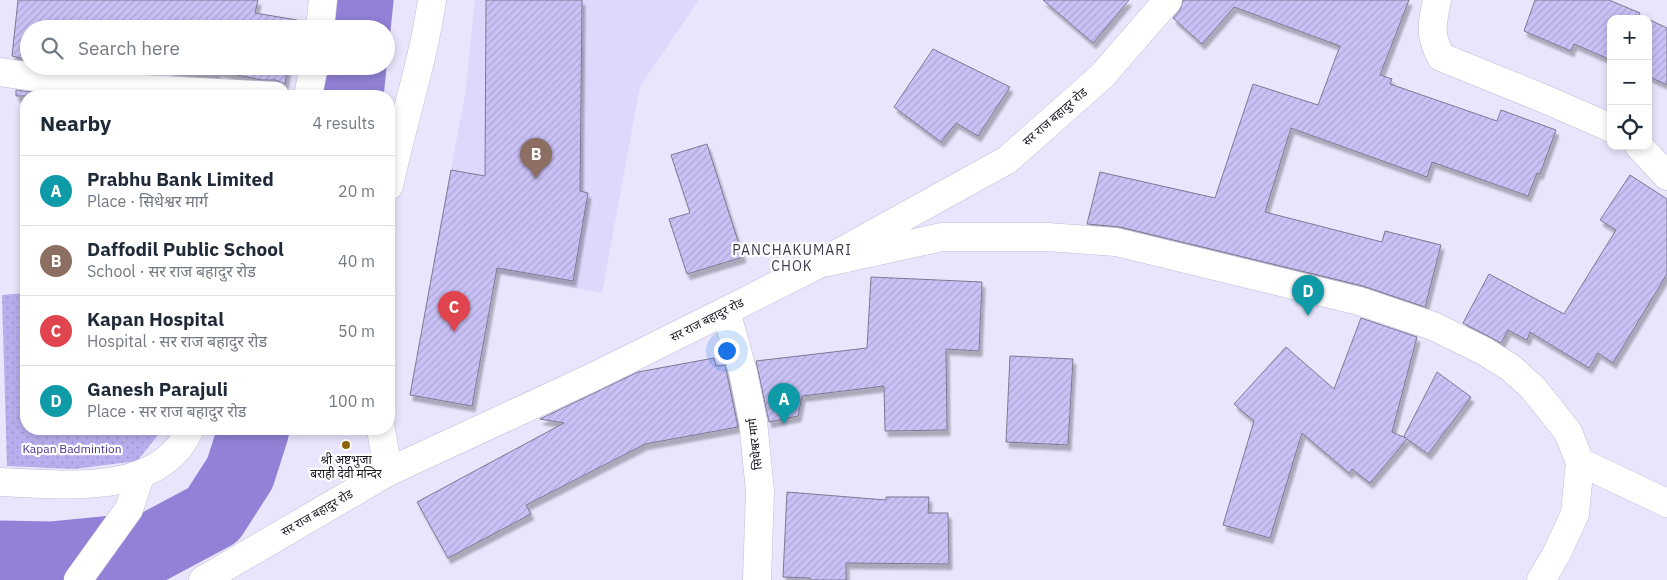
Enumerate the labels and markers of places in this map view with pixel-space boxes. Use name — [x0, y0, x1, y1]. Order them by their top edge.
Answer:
pin: B — [520, 138, 552, 179]
pin: D — [1292, 275, 1324, 316]
pin: C — [438, 291, 470, 332]
pin: A — [768, 383, 800, 424]
marker: श्री अष्टभुजा बराही देवी मन्दिर — [340, 439, 352, 451]
place label: श्री अष्टभुजा बराही देवी मन्दिर — [310, 452, 383, 481]

